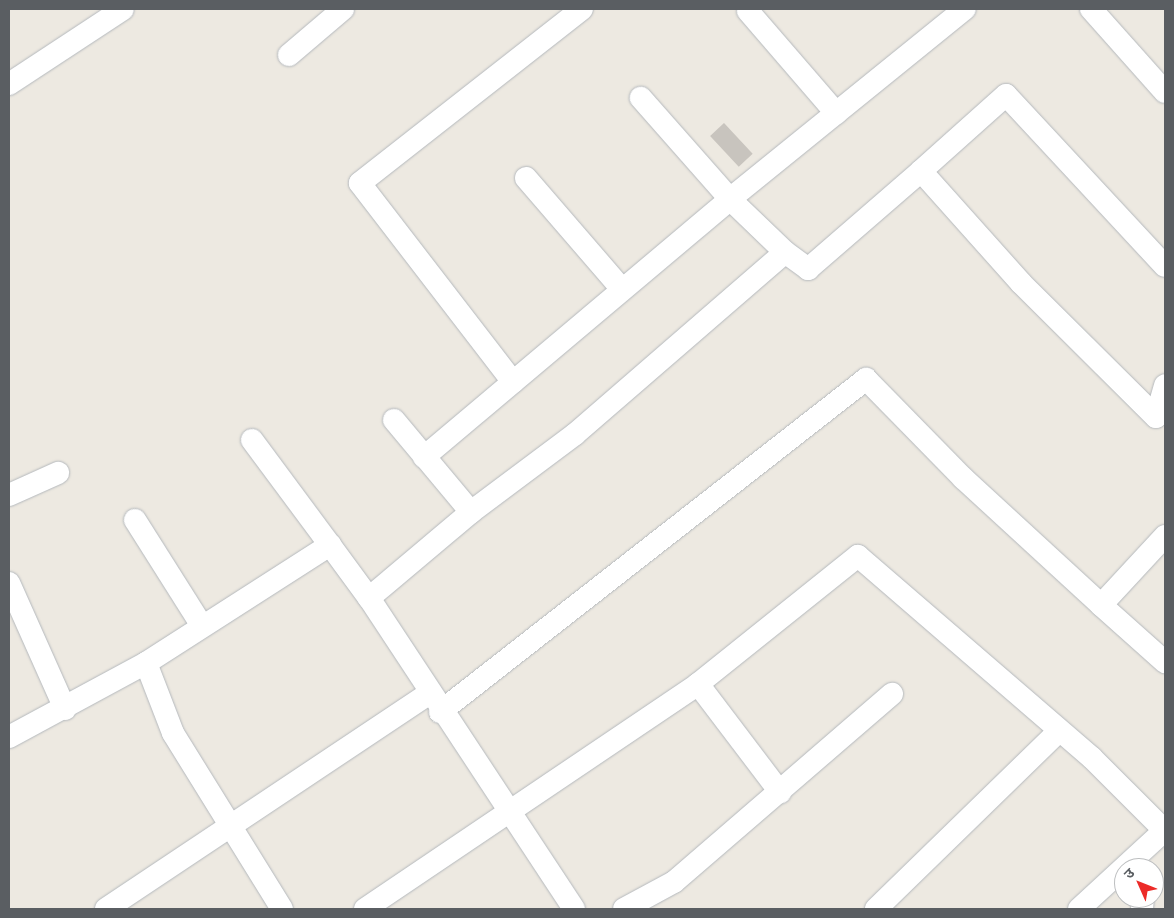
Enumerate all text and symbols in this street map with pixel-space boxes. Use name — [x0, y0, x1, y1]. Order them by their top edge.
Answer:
north arrow — [1114, 858, 1164, 908]
text: उ — [1119, 863, 1138, 882]

